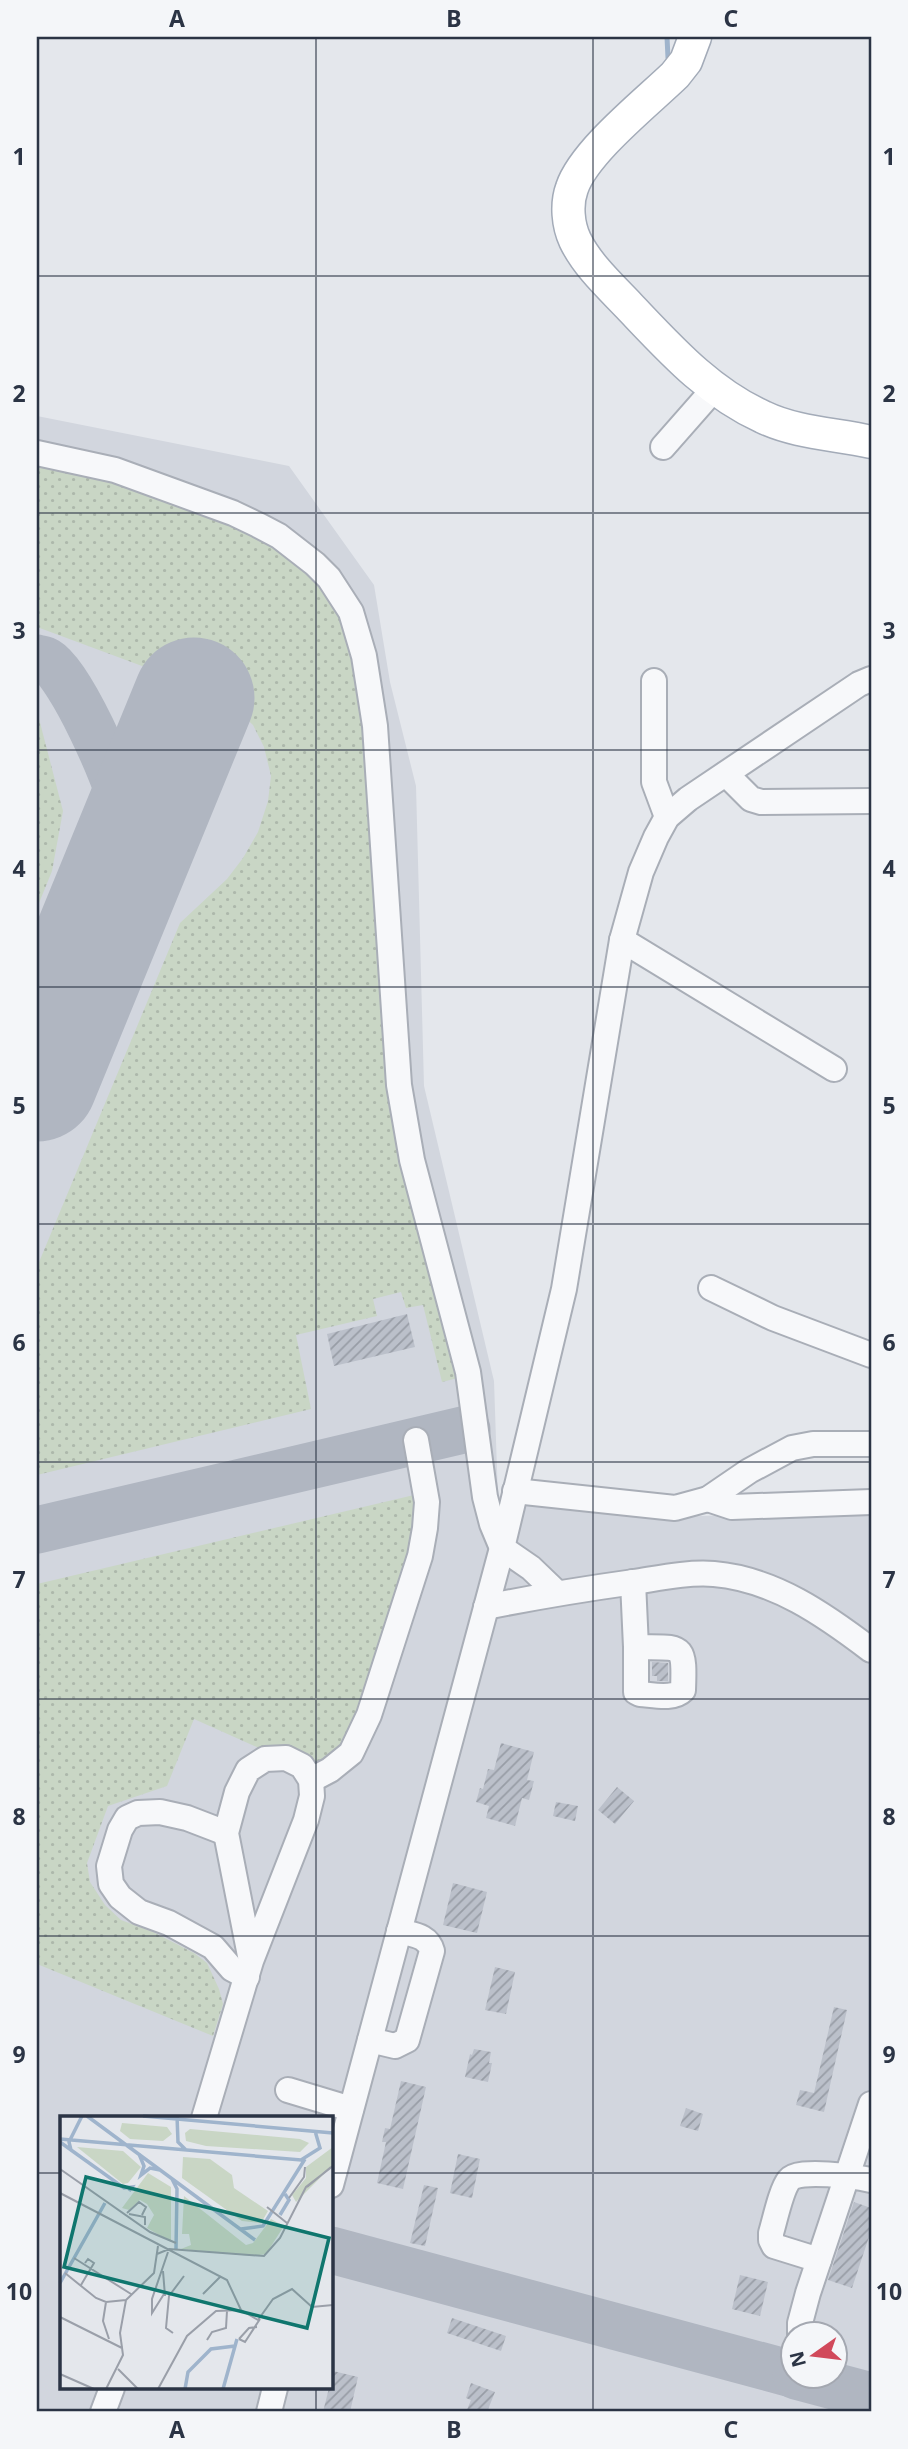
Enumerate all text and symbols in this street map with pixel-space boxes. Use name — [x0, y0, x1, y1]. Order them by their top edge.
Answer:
text: A — [169, 2, 185, 34]
text: B — [446, 2, 462, 34]
text: C — [724, 2, 739, 34]
text: 1 — [12, 140, 26, 172]
text: 1 — [882, 140, 896, 172]
text: 2 — [12, 377, 26, 409]
text: 2 — [882, 377, 896, 409]
text: 3 — [12, 614, 26, 646]
text: 3 — [882, 614, 896, 646]
text: 4 — [12, 852, 26, 884]
text: 4 — [882, 852, 896, 884]
text: 5 — [12, 1089, 26, 1121]
text: 5 — [882, 1089, 896, 1121]
text: 6 — [12, 1326, 26, 1358]
text: 6 — [882, 1326, 896, 1358]
text: 7 — [12, 1563, 26, 1595]
text: 7 — [882, 1563, 896, 1595]
text: 8 — [12, 1800, 26, 1832]
text: 8 — [882, 1800, 896, 1832]
text: 9 — [12, 2038, 26, 2070]
text: 9 — [882, 2038, 896, 2070]
inset map — [60, 2116, 332, 2390]
text: 10 — [6, 2275, 32, 2307]
text: 10 — [876, 2275, 902, 2307]
north arrow — [778, 2320, 848, 2390]
text: N — [783, 2348, 812, 2370]
text: A — [169, 2413, 185, 2445]
text: B — [446, 2413, 462, 2445]
text: C — [724, 2413, 739, 2445]

